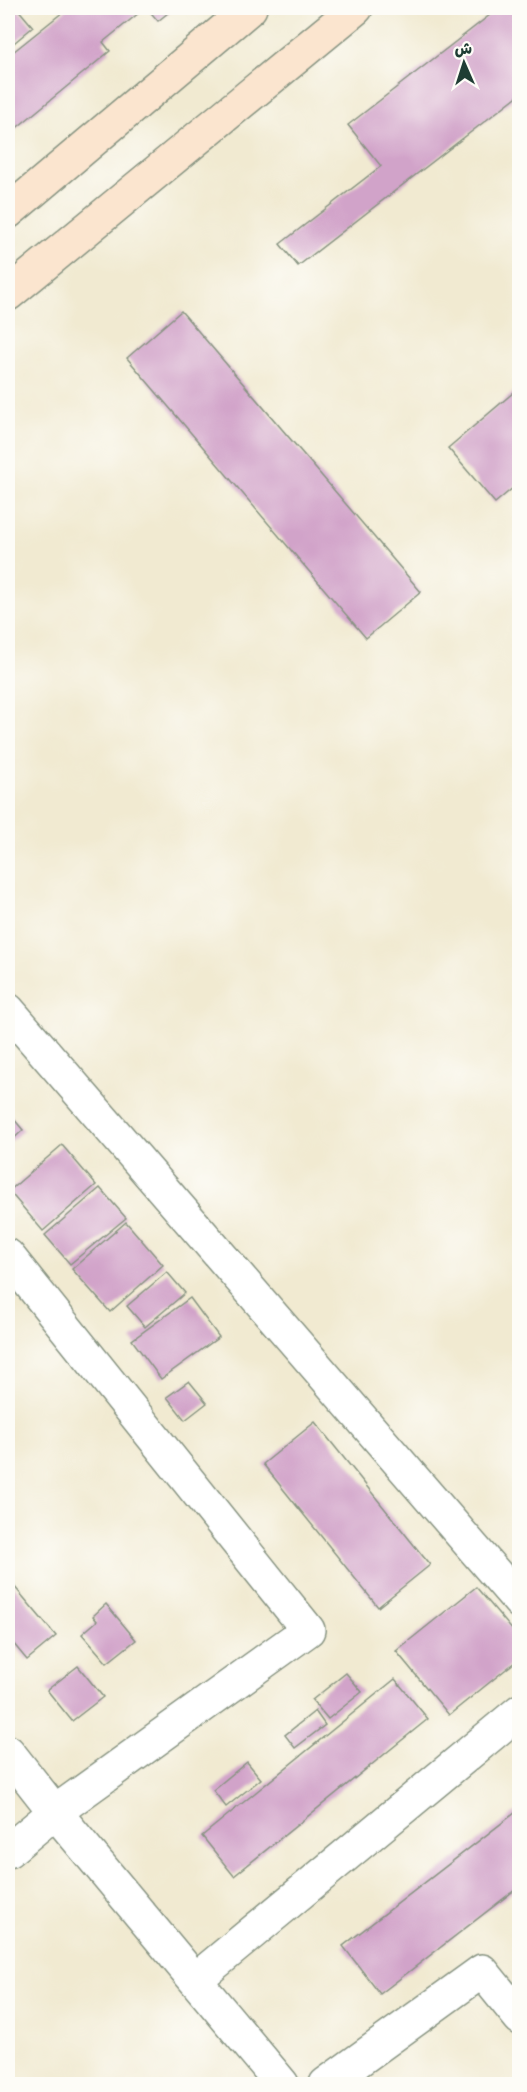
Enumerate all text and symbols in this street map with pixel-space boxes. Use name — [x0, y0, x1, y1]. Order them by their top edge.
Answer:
north arrow — [434, 33, 494, 93]
text: ش — [454, 39, 473, 60]

